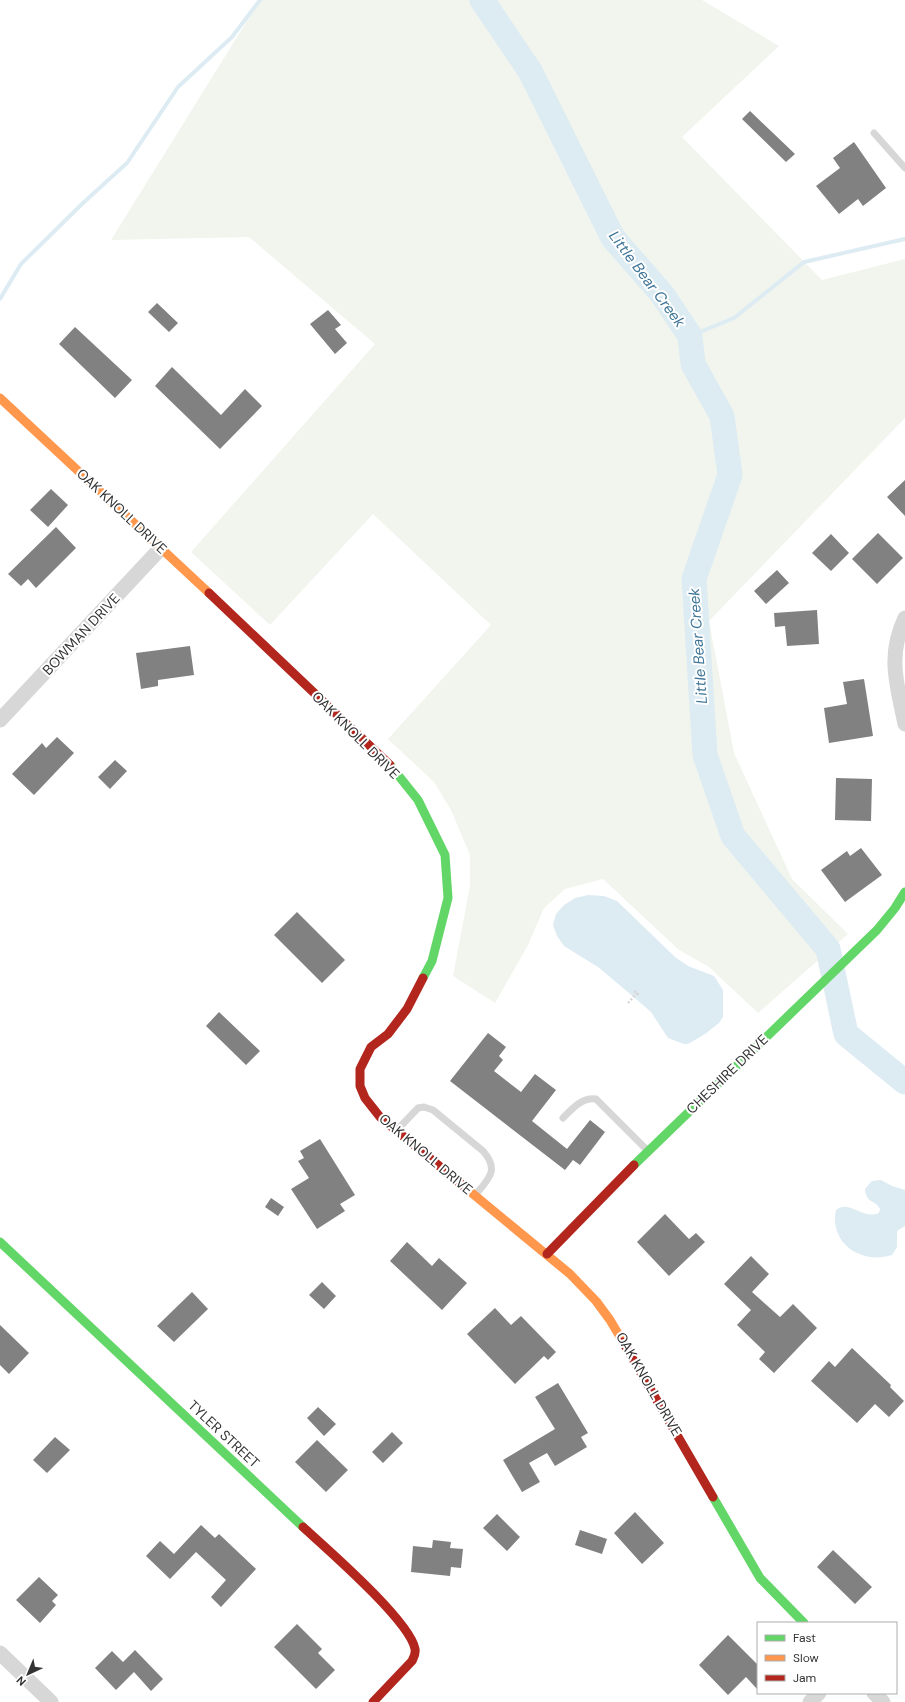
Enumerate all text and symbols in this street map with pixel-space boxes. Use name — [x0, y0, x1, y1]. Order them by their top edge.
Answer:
water label: Little Bear Creek — [604, 227, 690, 332]
street label: OAK KNOLL DRIVE — [73, 465, 171, 558]
water label: Little Bear Creek — [684, 587, 712, 704]
street label: BOWMAN DRIVE — [38, 589, 124, 679]
street label: OAK KNOLL DRIVE — [308, 687, 404, 783]
street label: CHESHIRE DRIVE — [682, 1030, 772, 1118]
street label: OAK KNOLL DRIVE — [375, 1110, 477, 1199]
street label: OAK KNOLL DRIVE — [612, 1329, 686, 1439]
street label: TYLER STREET — [185, 1396, 264, 1472]
legend — [757, 1622, 897, 1694]
text: Fast — [793, 1630, 816, 1646]
text: Slow — [793, 1650, 819, 1666]
north arrow — [8, 1654, 48, 1694]
text: Jam — [793, 1670, 816, 1686]
text: N — [13, 1673, 29, 1689]

